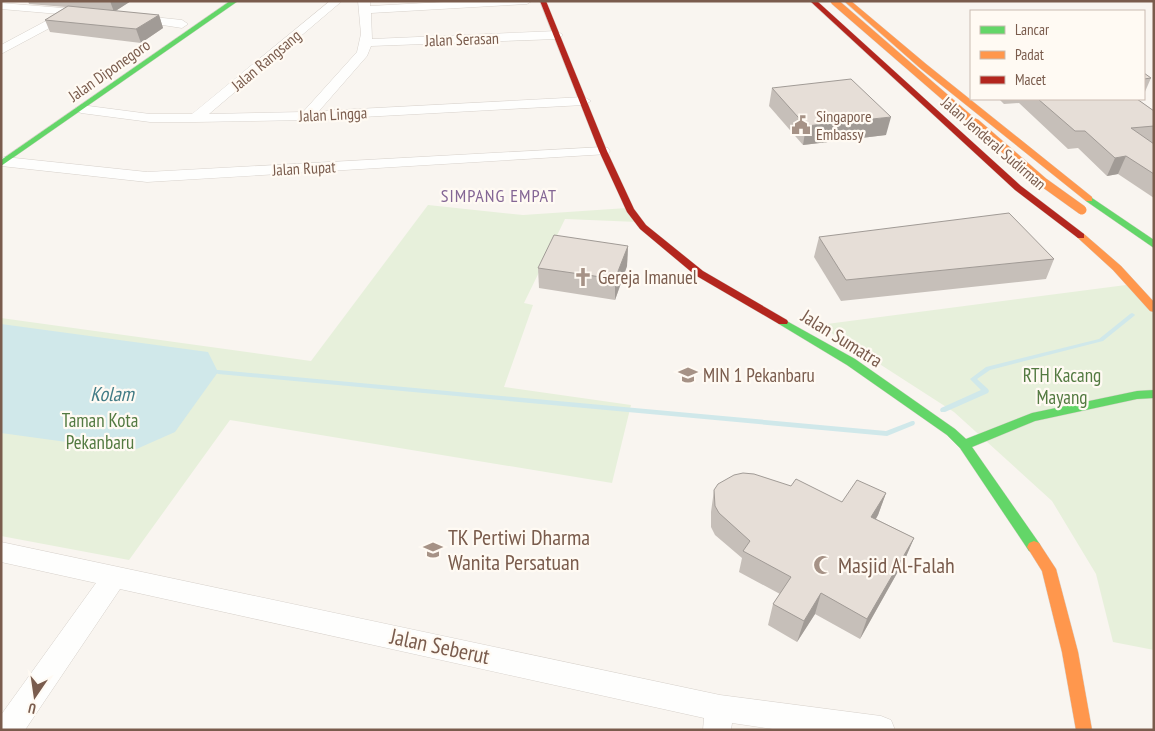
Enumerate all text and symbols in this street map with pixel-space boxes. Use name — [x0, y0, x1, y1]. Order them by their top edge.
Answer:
legend — [970, 10, 1145, 100]
text: Lancar — [1015, 20, 1050, 39]
street label: Jalan Rangsang — [226, 25, 305, 95]
street label: Jalan Serasan — [424, 28, 499, 50]
street label: Jalan Diponegoro — [63, 34, 154, 106]
text: Padat — [1015, 45, 1044, 64]
text: Macet — [1015, 70, 1046, 89]
street label: Jalan Jenderal Sudirman — [937, 91, 1050, 194]
street label: Jalan Lingga — [297, 102, 368, 126]
place label: Singapore Embassy — [816, 106, 872, 144]
public building icon: Singapore Embassy — [790, 114, 812, 136]
street label: Jalan Rupat — [271, 156, 337, 180]
district label: SIMPANG EMPAT — [441, 184, 557, 207]
place label: Gereja Imanuel — [598, 265, 698, 289]
church icon: Gereja Imanuel — [572, 266, 594, 288]
street label: Jalan Sumatra — [796, 303, 887, 372]
place label: MIN 1 Pekanbaru — [703, 363, 815, 387]
park label: RTH Kacang Mayang — [1023, 363, 1101, 409]
school or university icon: MIN 1 Pekanbaru — [677, 364, 699, 386]
water label: Kolam — [90, 381, 135, 407]
park label: Taman Kota Pekanbaru — [62, 408, 138, 454]
place label: TK Pertiwi Dharma Wanita Persatuan — [448, 523, 590, 576]
school or university icon: TK Pertiwi Dharma Wanita Persatuan — [422, 539, 444, 561]
place label: Masjid Al-Falah — [838, 551, 955, 579]
mosque icon: Masjid Al-Falah — [812, 554, 834, 576]
street label: Jalan Seberut — [387, 622, 492, 670]
north arrow — [10, 671, 60, 721]
text: U — [27, 699, 38, 718]

